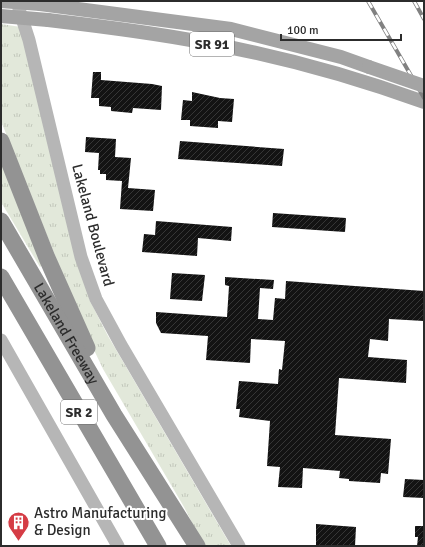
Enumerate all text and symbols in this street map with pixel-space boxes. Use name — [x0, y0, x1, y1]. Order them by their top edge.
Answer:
scale bar — [281, 16, 401, 42]
text: 100 m — [287, 23, 319, 38]
road number: SR 91 — [190, 32, 234, 56]
street label: Lakeland Boulevard — [68, 162, 118, 288]
street label: Lakeland Freeway — [30, 279, 103, 387]
road number: SR 2 — [61, 400, 97, 424]
place label: Astro Manufacturing & Design — [34, 504, 167, 539]
building icon: Astro Manufacturing & Design — [6, 509, 32, 542]

